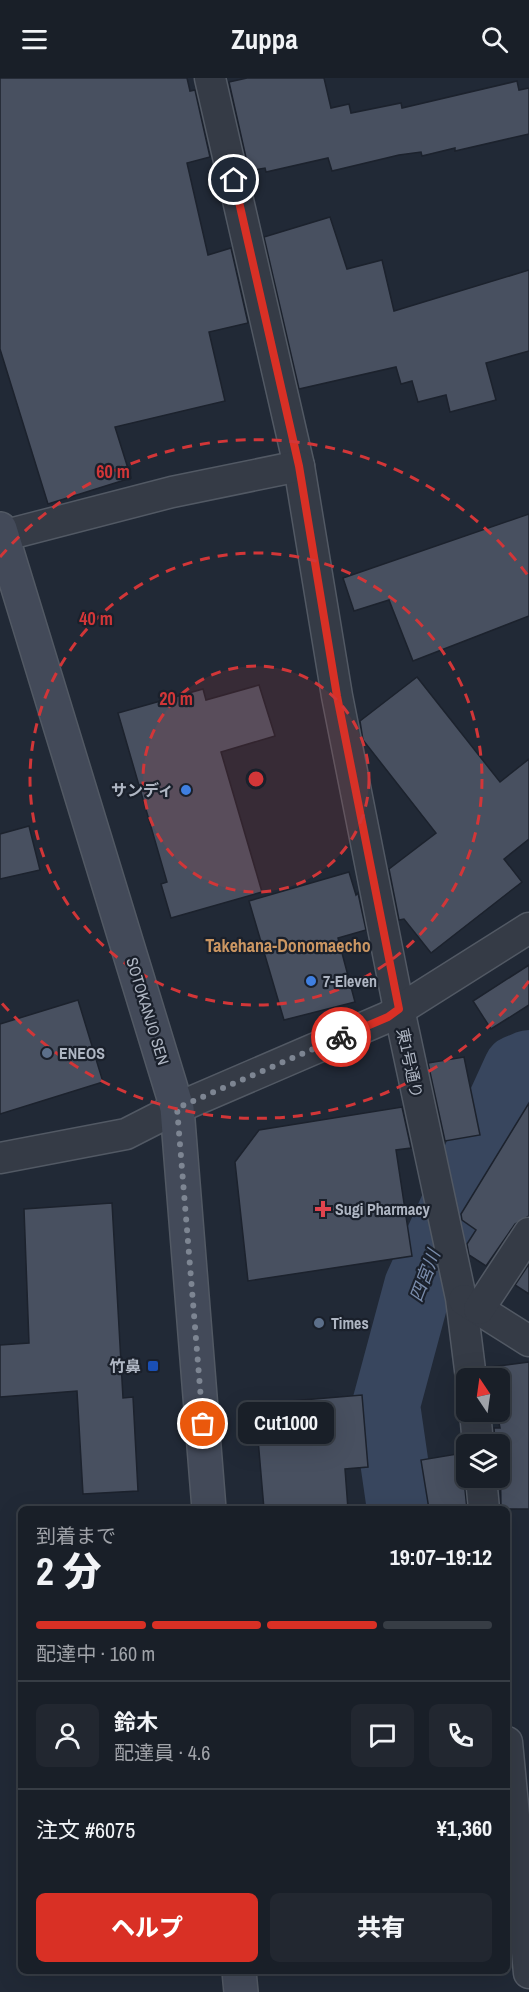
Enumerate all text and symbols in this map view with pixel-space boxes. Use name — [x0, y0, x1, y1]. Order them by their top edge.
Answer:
text: Zuppa — [231, 21, 298, 57]
icon: menu — [18, 23, 51, 56]
icon: search — [478, 23, 511, 56]
pin — [208, 154, 259, 205]
icon: home — [217, 163, 250, 196]
text: 60 m — [96, 459, 130, 484]
text: 40 m — [79, 606, 113, 631]
text: 20 m — [159, 686, 193, 711]
centre of rings — [246, 769, 266, 789]
place label: サンディ — [111, 779, 174, 801]
marker: サンディ — [179, 783, 193, 797]
district label: Takehana-Donomaecho — [205, 933, 371, 958]
street label: SOTOKANJO SEN — [121, 955, 175, 1067]
place label: 7-Eleven — [323, 970, 377, 992]
marker: 7-Eleven — [304, 974, 318, 988]
courier — [311, 1007, 371, 1067]
icon: bike — [325, 1021, 358, 1054]
street label: 東1号通り — [392, 1026, 428, 1100]
place label: ENEOS — [59, 1042, 105, 1064]
marker: ENEOS — [40, 1046, 54, 1060]
place label: Sugi Pharmacy — [335, 1198, 431, 1220]
marker: Sugi Pharmacy — [316, 1202, 330, 1216]
water label: 四宮川 — [403, 1244, 447, 1306]
place label: Times — [331, 1312, 369, 1334]
marker: Times — [312, 1316, 326, 1330]
place label: 竹鼻 — [109, 1355, 141, 1377]
marker: 竹鼻 — [146, 1359, 160, 1373]
north arrow — [456, 1368, 510, 1422]
map controls — [456, 1368, 510, 1488]
pin — [177, 1398, 228, 1449]
callout: Cut1000 — [239, 1403, 335, 1445]
icon: bag — [186, 1407, 219, 1440]
text: Cut1000 — [254, 1409, 318, 1436]
button: layers — [456, 1434, 510, 1488]
text: 到着まで — [36, 1522, 116, 1549]
text: 19:07–19:12 — [390, 1542, 492, 1572]
text: 2 分 — [36, 1545, 102, 1597]
text: 配達中 · 160 m — [36, 1640, 155, 1667]
button: person — [36, 1704, 99, 1767]
button: chat — [351, 1704, 414, 1767]
button: phone — [429, 1704, 492, 1767]
text: 鈴木 — [114, 1707, 158, 1737]
text: 配達員 · 4.6 — [114, 1739, 210, 1766]
text: ¥1,360 — [437, 1813, 492, 1843]
text: 注文 #6075 — [36, 1815, 135, 1845]
button: ヘルプ — [36, 1893, 258, 1962]
button: 共有 — [270, 1893, 492, 1962]

